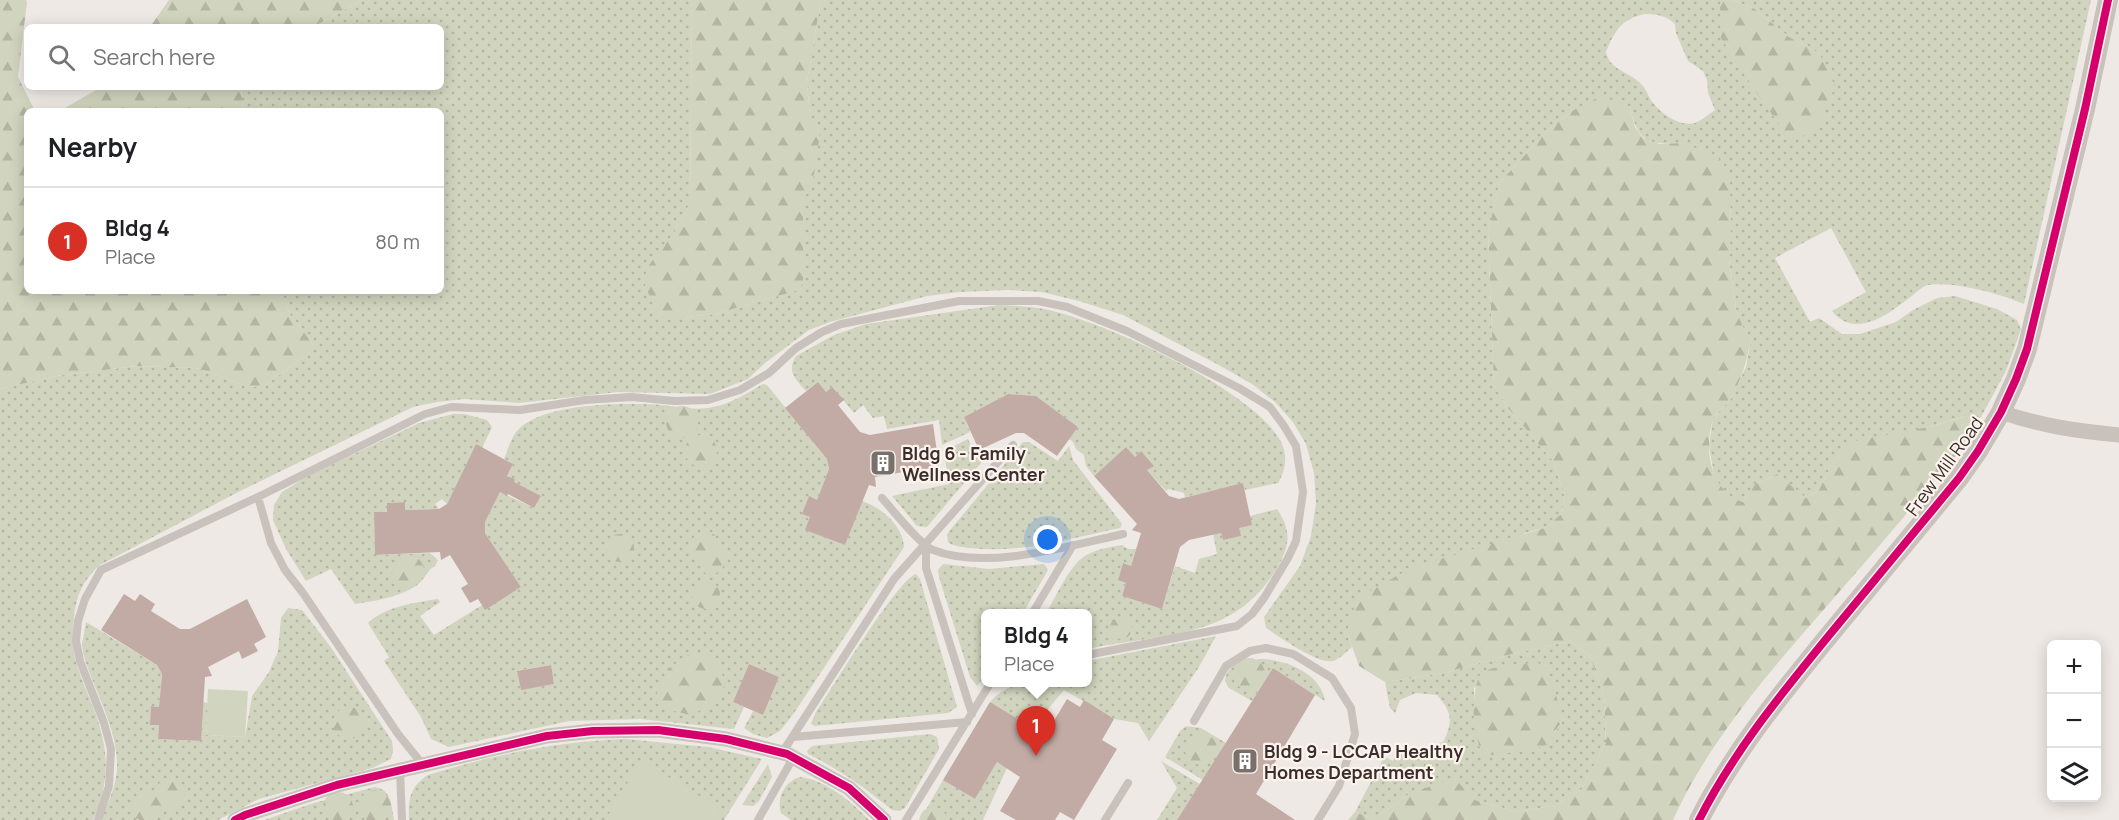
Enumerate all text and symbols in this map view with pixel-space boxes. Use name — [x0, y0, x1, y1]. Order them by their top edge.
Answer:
search box — [24, 24, 444, 90]
icon: search — [45, 41, 78, 74]
text: Search here — [93, 42, 215, 72]
text: Nearby — [48, 129, 137, 165]
text: Bldg 4 — [105, 213, 170, 243]
text: 1 — [63, 228, 72, 255]
text: 80 m — [375, 228, 420, 255]
text: Place — [105, 243, 155, 270]
street label: Frew Mill Road — [1900, 412, 1988, 520]
place label: Bldg 6 - Family Wellness Center — [902, 441, 1045, 486]
building icon: Bldg 6 - Family Wellness Center — [868, 448, 898, 478]
your location — [1033, 525, 1062, 554]
popup — [981, 609, 1092, 687]
text: Bldg 4 — [1004, 620, 1069, 650]
map controls — [2047, 640, 2101, 802]
button: + — [2047, 640, 2101, 694]
text: Place — [1004, 650, 1054, 677]
button: − — [2047, 694, 2101, 748]
pin: 1 — [1016, 706, 1056, 756]
place label: Bldg 9 - LCCAP Healthy Homes Department — [1264, 739, 1463, 784]
building icon: Bldg 9 - LCCAP Healthy Homes Department — [1230, 746, 1260, 776]
button: layers — [2047, 748, 2101, 802]

